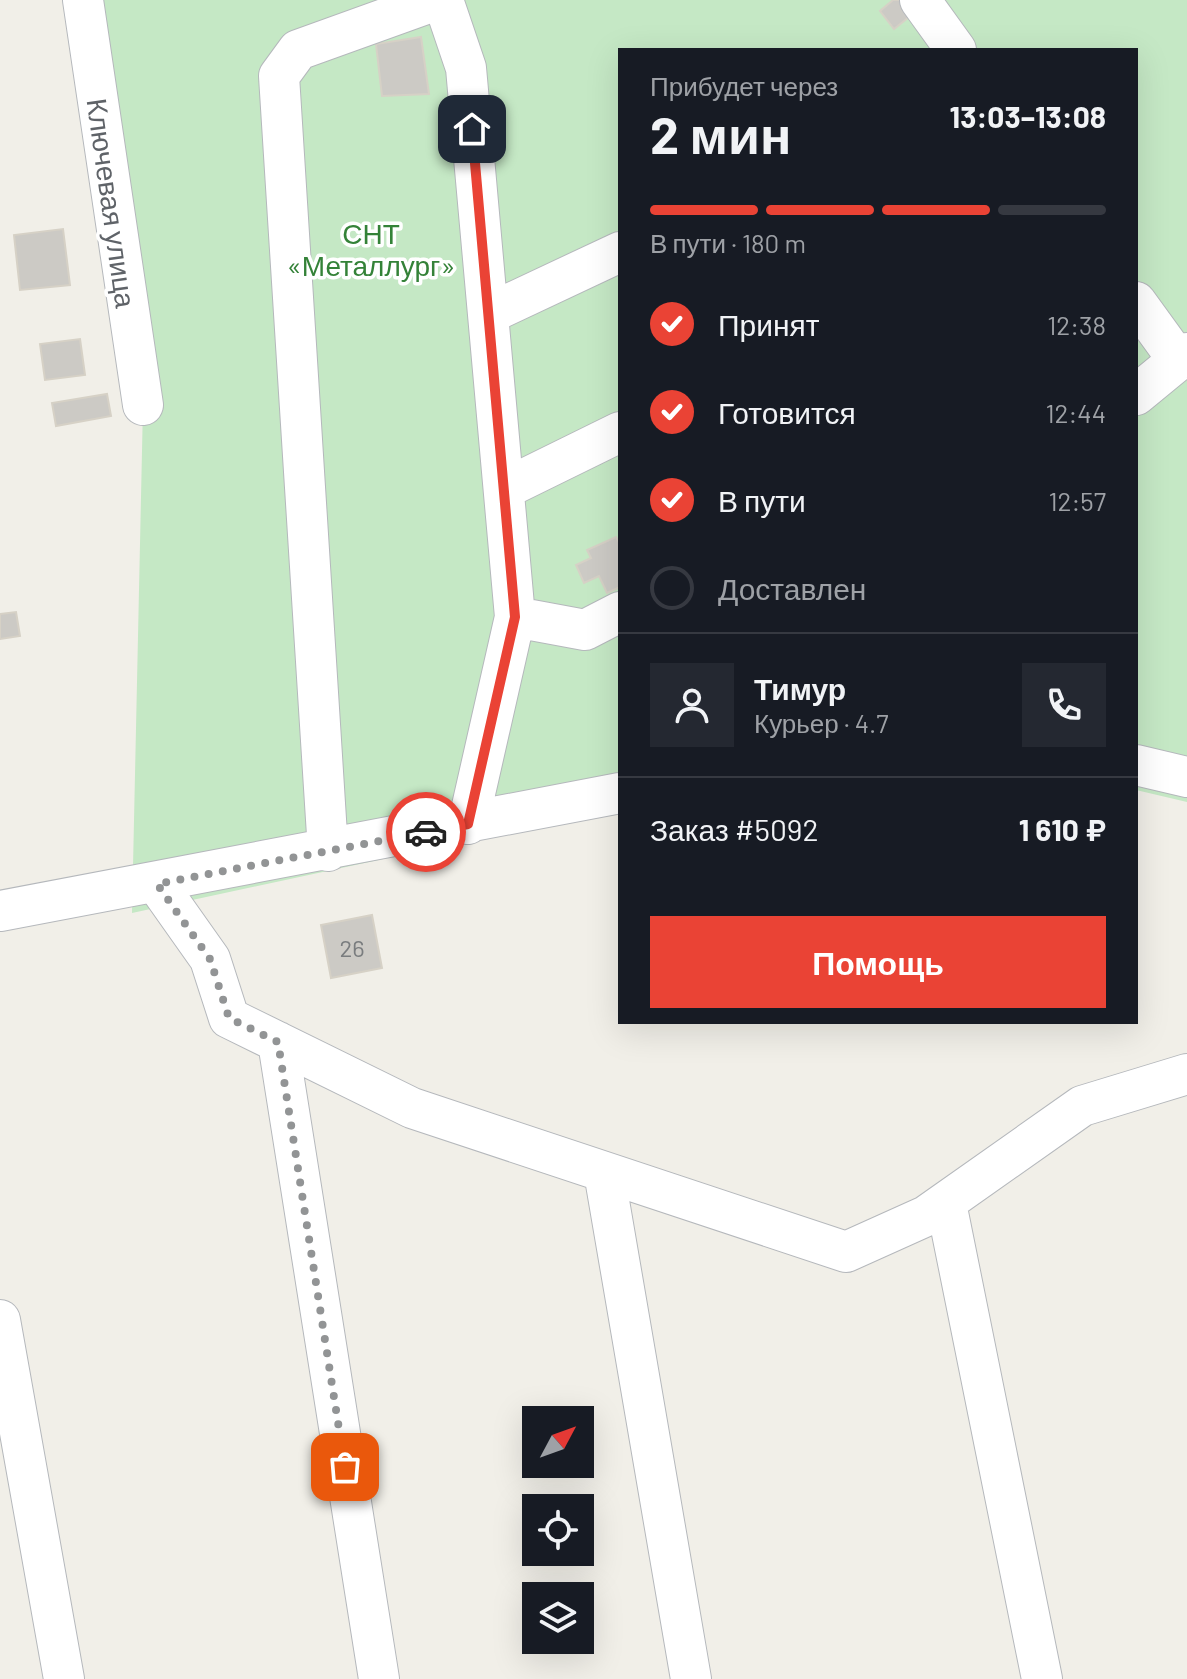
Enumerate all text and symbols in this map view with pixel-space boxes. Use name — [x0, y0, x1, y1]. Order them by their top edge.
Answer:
text: Прибудет через — [650, 70, 838, 101]
pin — [438, 95, 506, 163]
street label: Ключевая улица — [80, 96, 144, 310]
text: 13:03–13:08 — [950, 98, 1106, 134]
text: 2 мин — [650, 102, 791, 164]
icon: home — [450, 107, 494, 151]
park label: СНТ «Металлург» — [287, 216, 455, 282]
text: В пути · 180 m — [650, 227, 806, 258]
icon: check — [650, 302, 694, 346]
text: Принят — [718, 306, 820, 342]
text: 12:38 — [1047, 309, 1106, 340]
icon: check — [650, 390, 694, 434]
text: Готовится — [718, 394, 856, 430]
text: 12:44 — [1045, 397, 1106, 428]
icon: check — [650, 478, 694, 522]
text: В пути — [718, 482, 806, 518]
text: 12:57 — [1048, 485, 1106, 516]
text: Доставлен — [718, 570, 866, 606]
button: person — [650, 663, 734, 747]
button: phone — [1022, 663, 1106, 747]
text: Тимур — [754, 670, 846, 706]
text: Курьер · 4.7 — [754, 707, 889, 738]
courier — [386, 792, 466, 872]
icon: car — [404, 810, 448, 854]
text: Заказ #5092 — [650, 811, 819, 847]
text: 1 610 ₽ — [1019, 811, 1106, 847]
button: Помощь — [650, 916, 1106, 1008]
house number: 26 — [339, 933, 365, 962]
north arrow — [522, 1406, 594, 1478]
map controls — [522, 1406, 594, 1654]
pin — [311, 1433, 379, 1501]
icon: bag — [323, 1445, 367, 1489]
button: locate — [522, 1494, 594, 1566]
button: layers — [522, 1582, 594, 1654]

